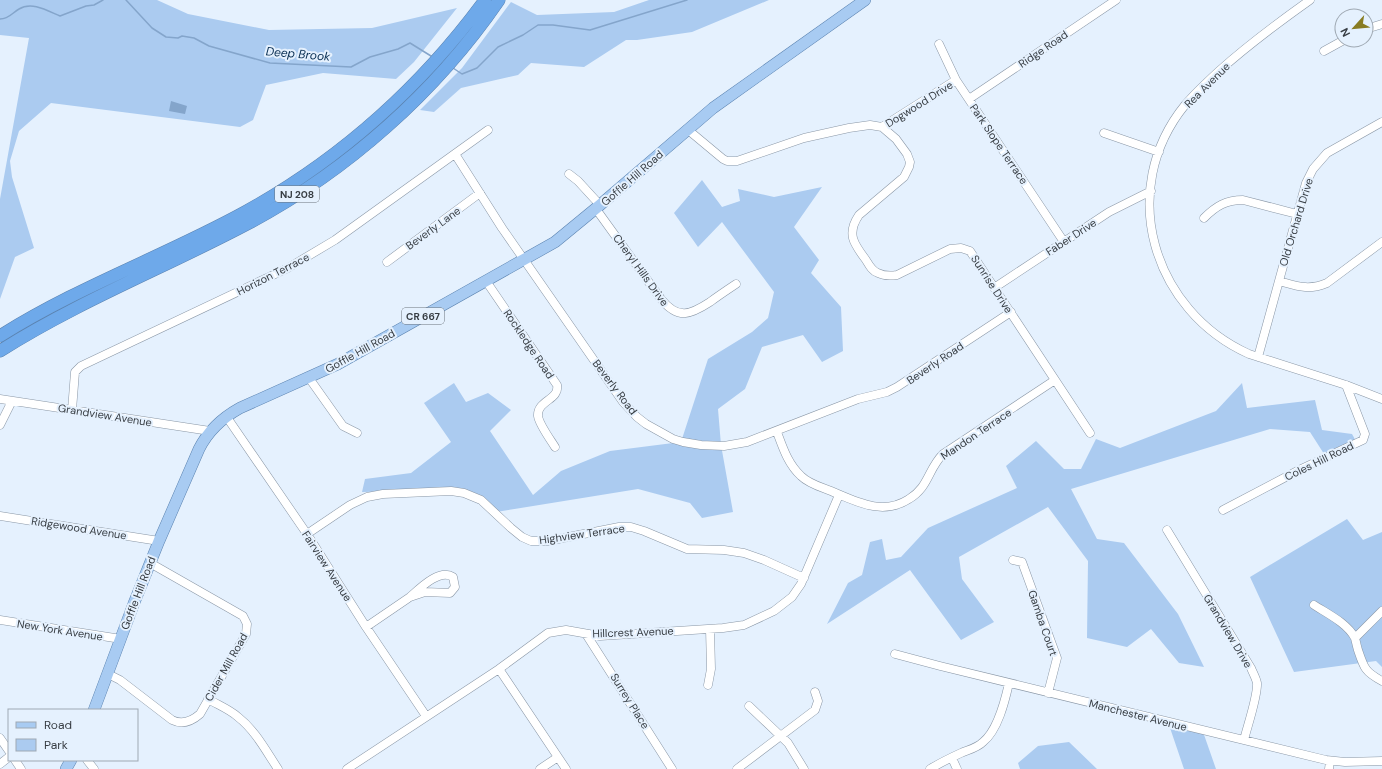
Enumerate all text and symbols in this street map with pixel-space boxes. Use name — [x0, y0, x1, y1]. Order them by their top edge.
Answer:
north arrow — [1334, 8, 1374, 48]
text: N — [1337, 26, 1353, 39]
street label: Ridge Road — [1016, 27, 1071, 71]
water label: Deep Brook — [265, 43, 332, 65]
street label: Rea Avenue — [1181, 59, 1233, 111]
street label: Dogwood Drive — [883, 78, 955, 130]
street label: Park Slope Terrace — [967, 101, 1031, 187]
street label: Goffle Hill Road — [598, 147, 666, 209]
street label: Old Orchard Drive — [1276, 176, 1316, 268]
road number: NJ 208 — [275, 186, 319, 202]
street label: Beverly Lane — [403, 203, 463, 253]
street label: Faber Drive — [1043, 215, 1099, 259]
street label: Cheryl Hills Drive — [610, 231, 672, 309]
street label: Horizon Terrace — [234, 250, 312, 298]
street label: Sunrise Drive — [968, 252, 1016, 316]
street label: Rockledge Road — [501, 307, 557, 382]
road number: CR 667 — [402, 308, 444, 324]
street label: Goffle Hill Road — [323, 326, 397, 376]
street label: Beverly Road — [904, 339, 966, 387]
street label: Beverly Road — [590, 357, 640, 417]
street label: Grandview Avenue — [57, 401, 153, 429]
street label: Mandon Terrace — [938, 405, 1014, 463]
street label: Coles Hill Road — [1282, 438, 1356, 484]
street label: Ridgewood Avenue — [30, 514, 128, 542]
street label: Highview Terrace — [538, 521, 626, 547]
street label: Fairview Avenue — [299, 528, 355, 604]
street label: Goffle Hill Road — [118, 554, 158, 632]
street label: Gamba Court — [1025, 588, 1061, 658]
street label: Grandview Drive — [1201, 592, 1255, 670]
street label: New York Avenue — [16, 616, 104, 644]
street label: Hillcrest Avenue — [592, 624, 674, 640]
street label: Cider Mill Road — [201, 630, 251, 704]
street label: Surrey Place — [607, 671, 653, 731]
street label: Manchester Avenue — [1088, 696, 1188, 734]
legend — [8, 709, 138, 761]
text: Road — [44, 717, 72, 733]
text: Park — [44, 737, 68, 753]

